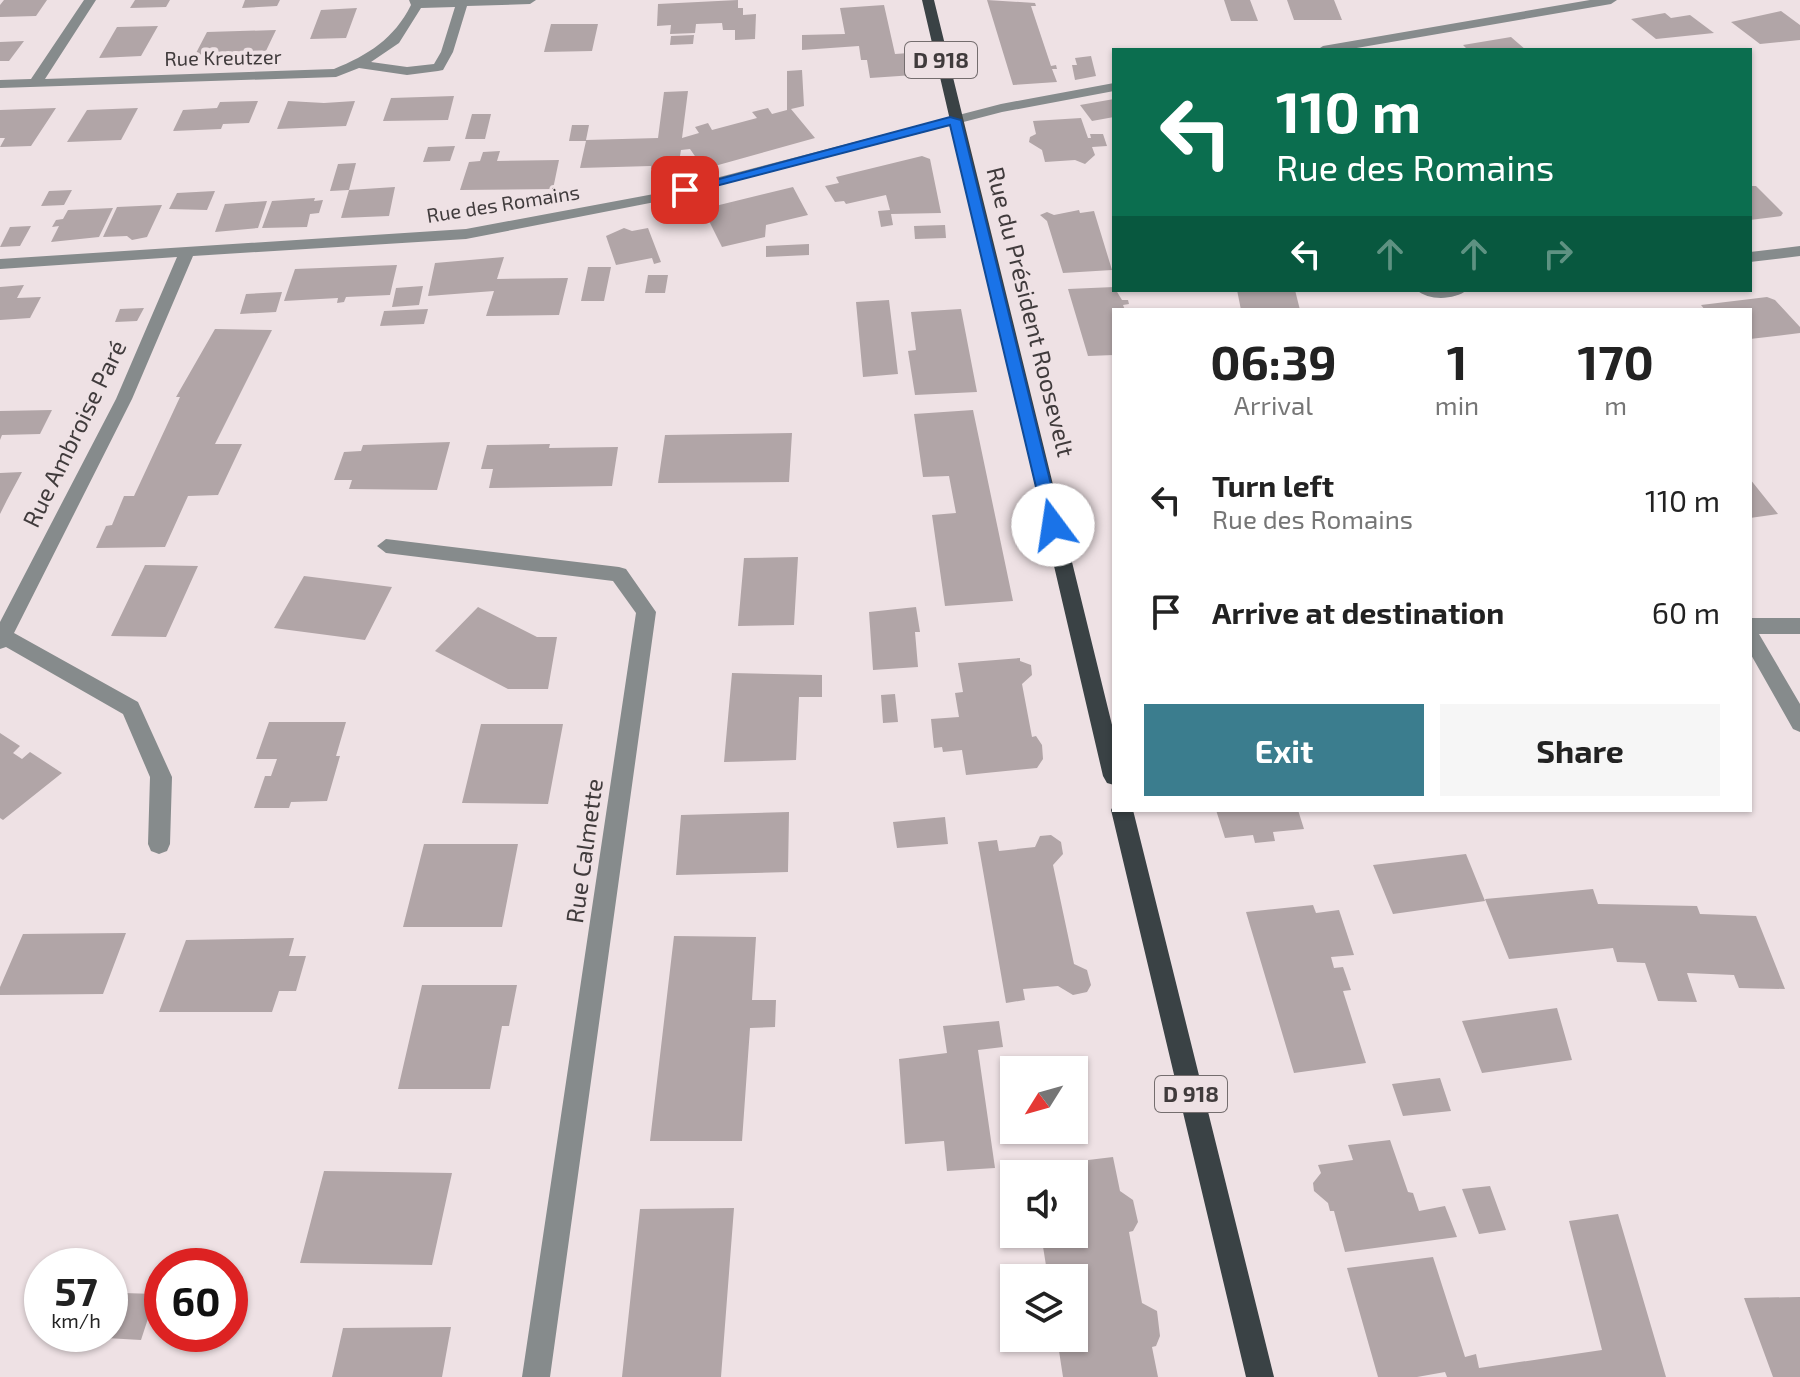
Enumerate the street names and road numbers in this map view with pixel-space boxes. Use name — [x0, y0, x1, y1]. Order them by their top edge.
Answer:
road number: D 918 — [905, 42, 977, 78]
street label: Rue Kreutzer — [164, 44, 282, 70]
street label: Rue du Président Roosevelt — [981, 164, 1082, 460]
street label: Rue des Romains — [425, 179, 581, 227]
street label: Rue Ambroise Paré — [16, 335, 132, 532]
street label: Rue Calmette — [559, 777, 608, 925]
road number: D 918 — [1155, 1076, 1227, 1112]

